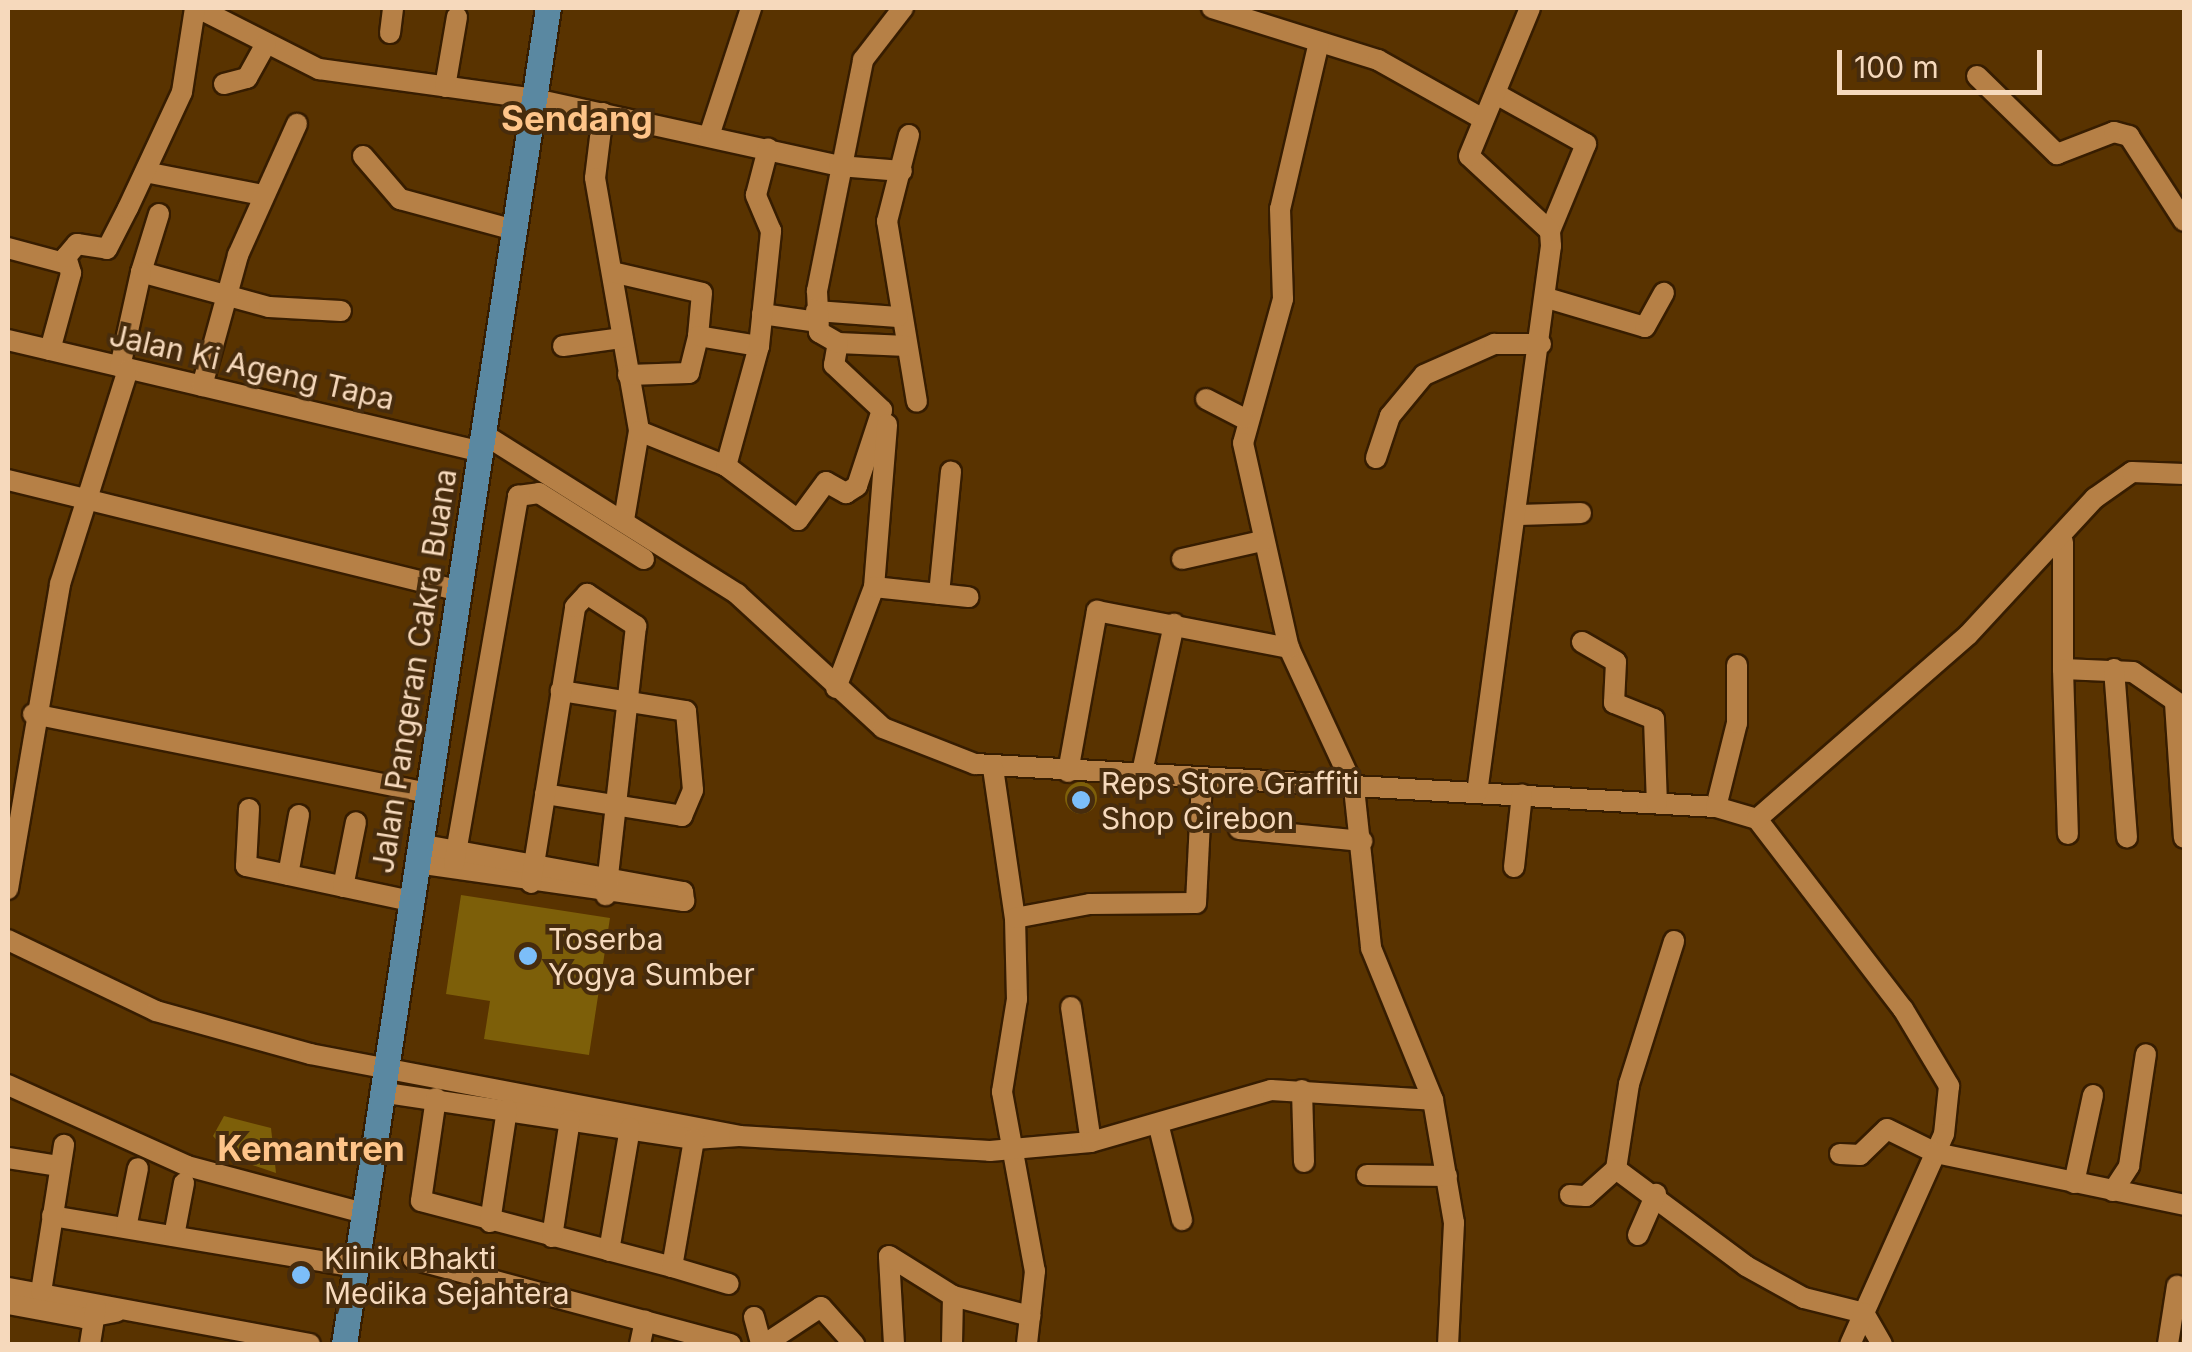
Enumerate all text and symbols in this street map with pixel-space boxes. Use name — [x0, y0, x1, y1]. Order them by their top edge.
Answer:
scale bar — [1842, 30, 2047, 92]
text: 100 m — [1854, 49, 1939, 85]
district label: Sendang — [501, 97, 653, 139]
street label: Jalan Ki Ageng Tapa — [106, 317, 398, 417]
street label: Jalan Pangeran Cakra Buana — [364, 466, 464, 876]
place label: Reps Store Graffiti Shop Cirebon — [1101, 765, 1359, 836]
marker: Reps Store Graffiti Shop Cirebon — [1070, 789, 1092, 811]
place label: Toserba Yogya Sumber — [548, 921, 755, 992]
marker: Toserba Yogya Sumber — [517, 945, 539, 967]
district label: Kemantren — [217, 1127, 405, 1169]
place label: Klinik Bhakti Medika Sejahtera — [324, 1240, 570, 1310]
marker: Klinik Bhakti Medika Sejahtera — [288, 1262, 314, 1288]

